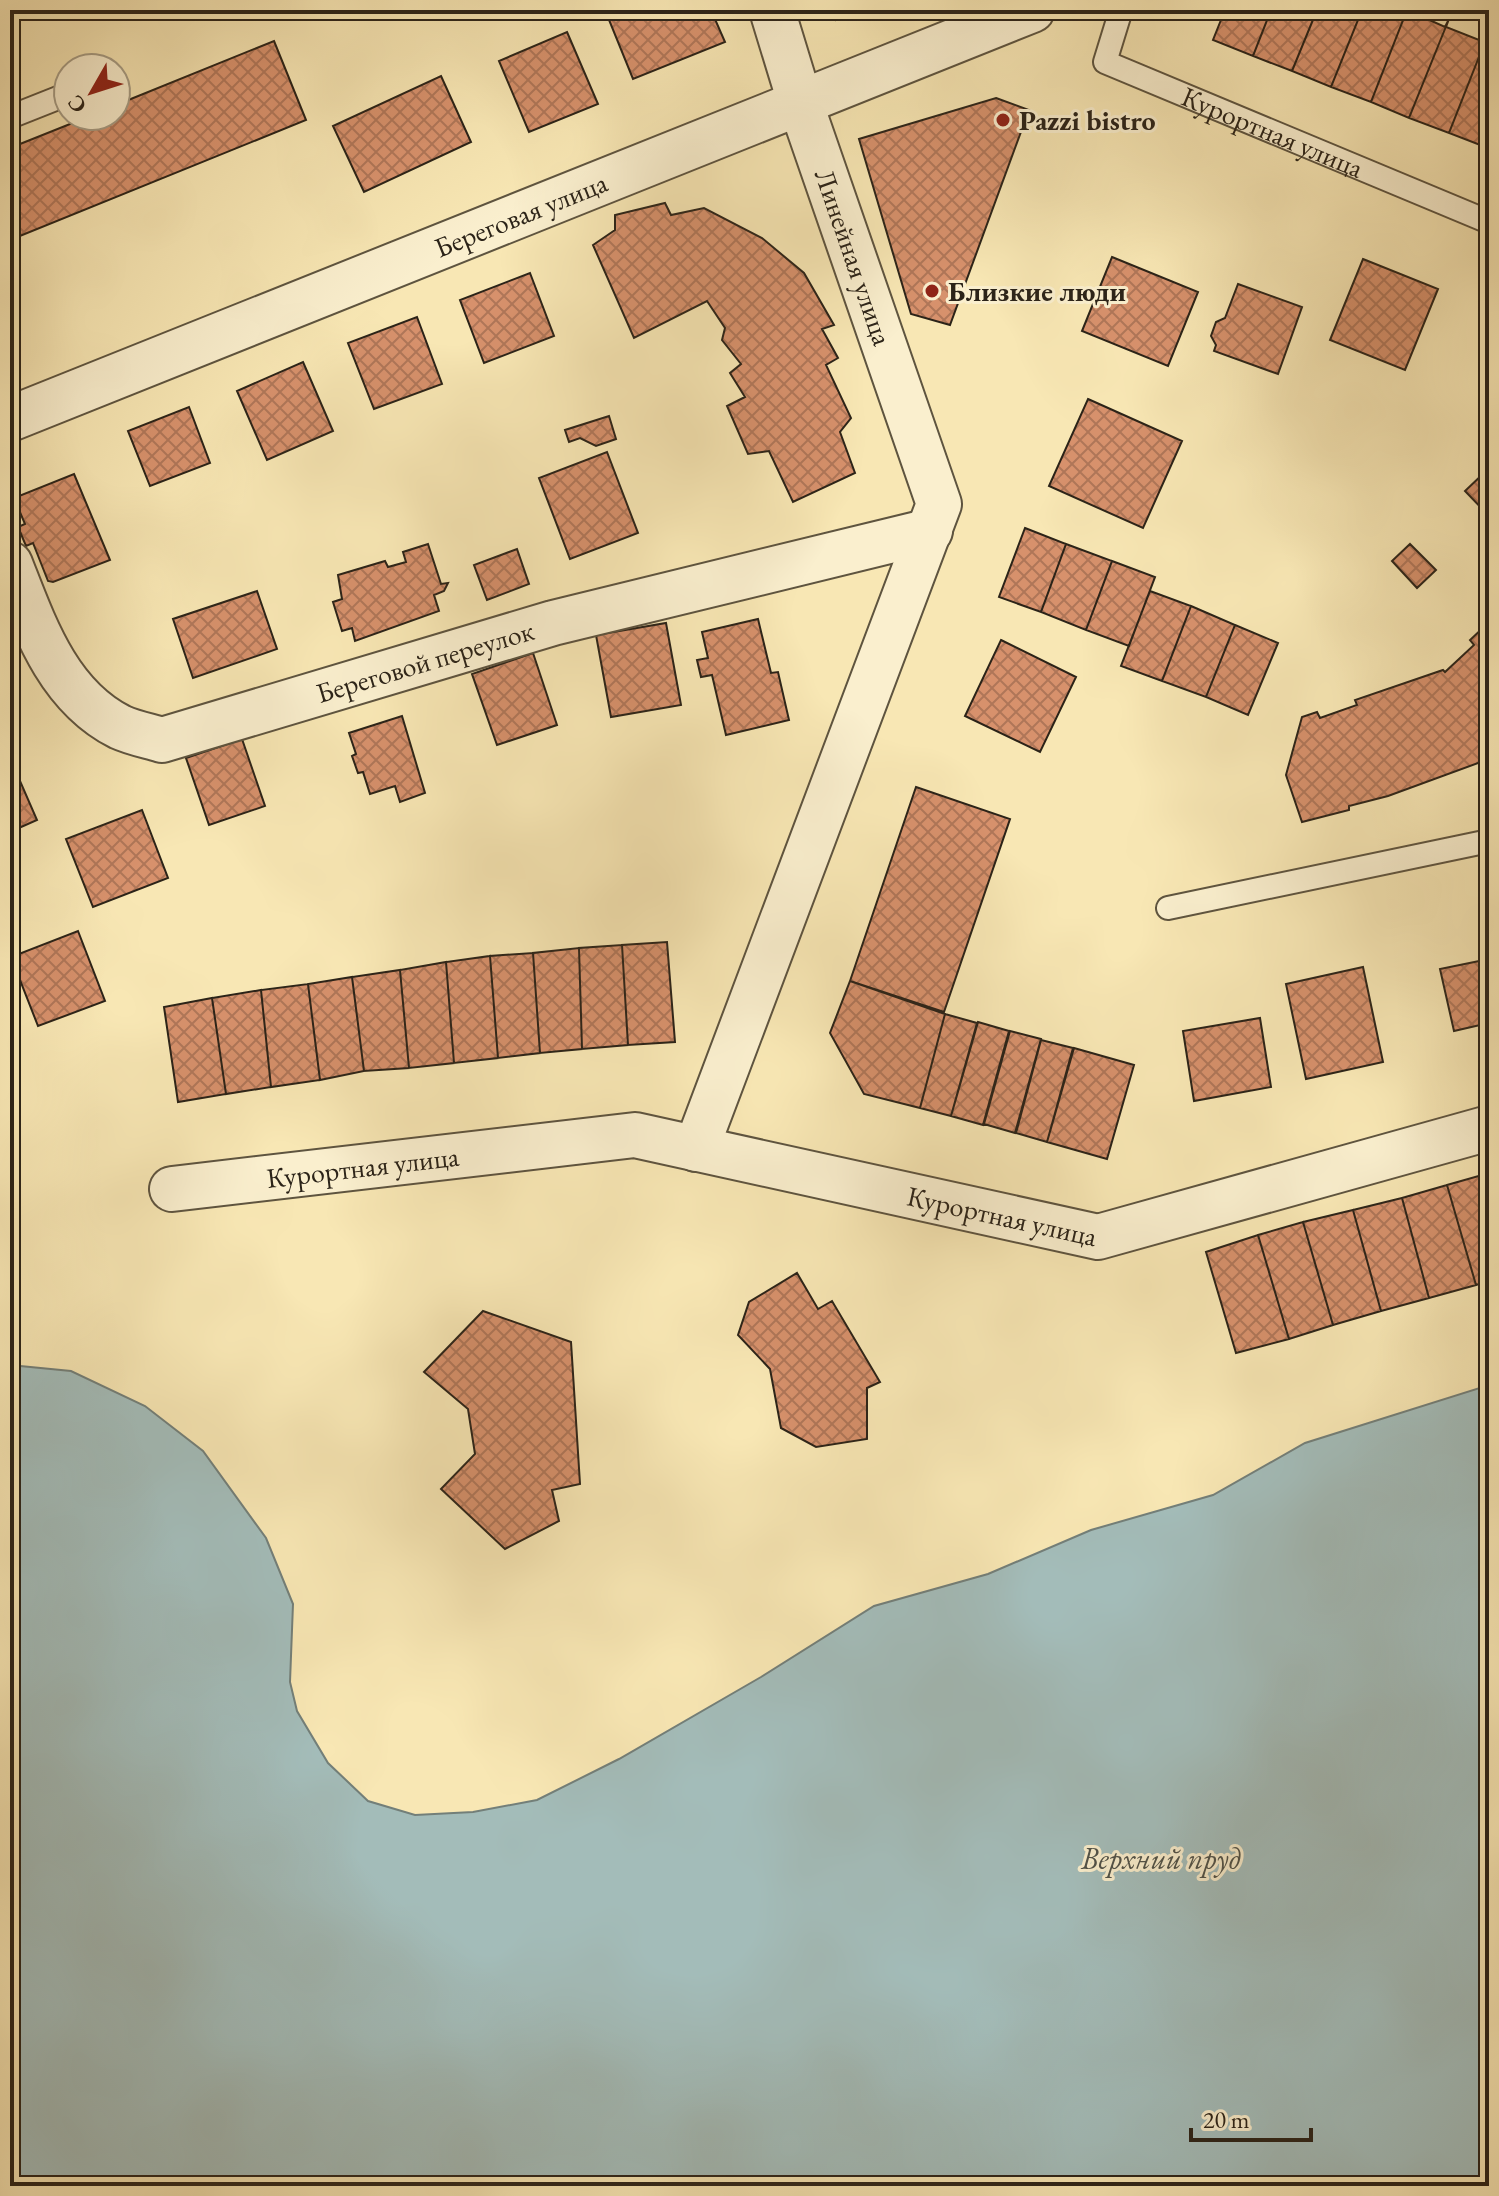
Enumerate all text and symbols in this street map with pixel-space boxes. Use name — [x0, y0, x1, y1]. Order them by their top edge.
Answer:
north arrow — [52, 52, 132, 132]
street label: Курортная улица — [1176, 78, 1370, 186]
text: С — [61, 89, 93, 119]
place label: Pazzi bistro — [1019, 102, 1156, 138]
marker: Pazzi bistro — [994, 111, 1012, 129]
street label: Береговая улица — [429, 164, 613, 265]
street label: Линейная улица — [807, 164, 901, 351]
place label: Близкие люди — [948, 273, 1126, 309]
marker: Близкие люди — [923, 282, 941, 300]
street label: Береговой переулок — [312, 612, 538, 711]
street label: Курортная улица — [265, 1138, 462, 1196]
street label: Курортная улица — [904, 1177, 1101, 1254]
water label: Верхний пруд — [1080, 1839, 1241, 1878]
scale bar — [1191, 2092, 1311, 2142]
text: 20 m — [1203, 2104, 1250, 2135]

